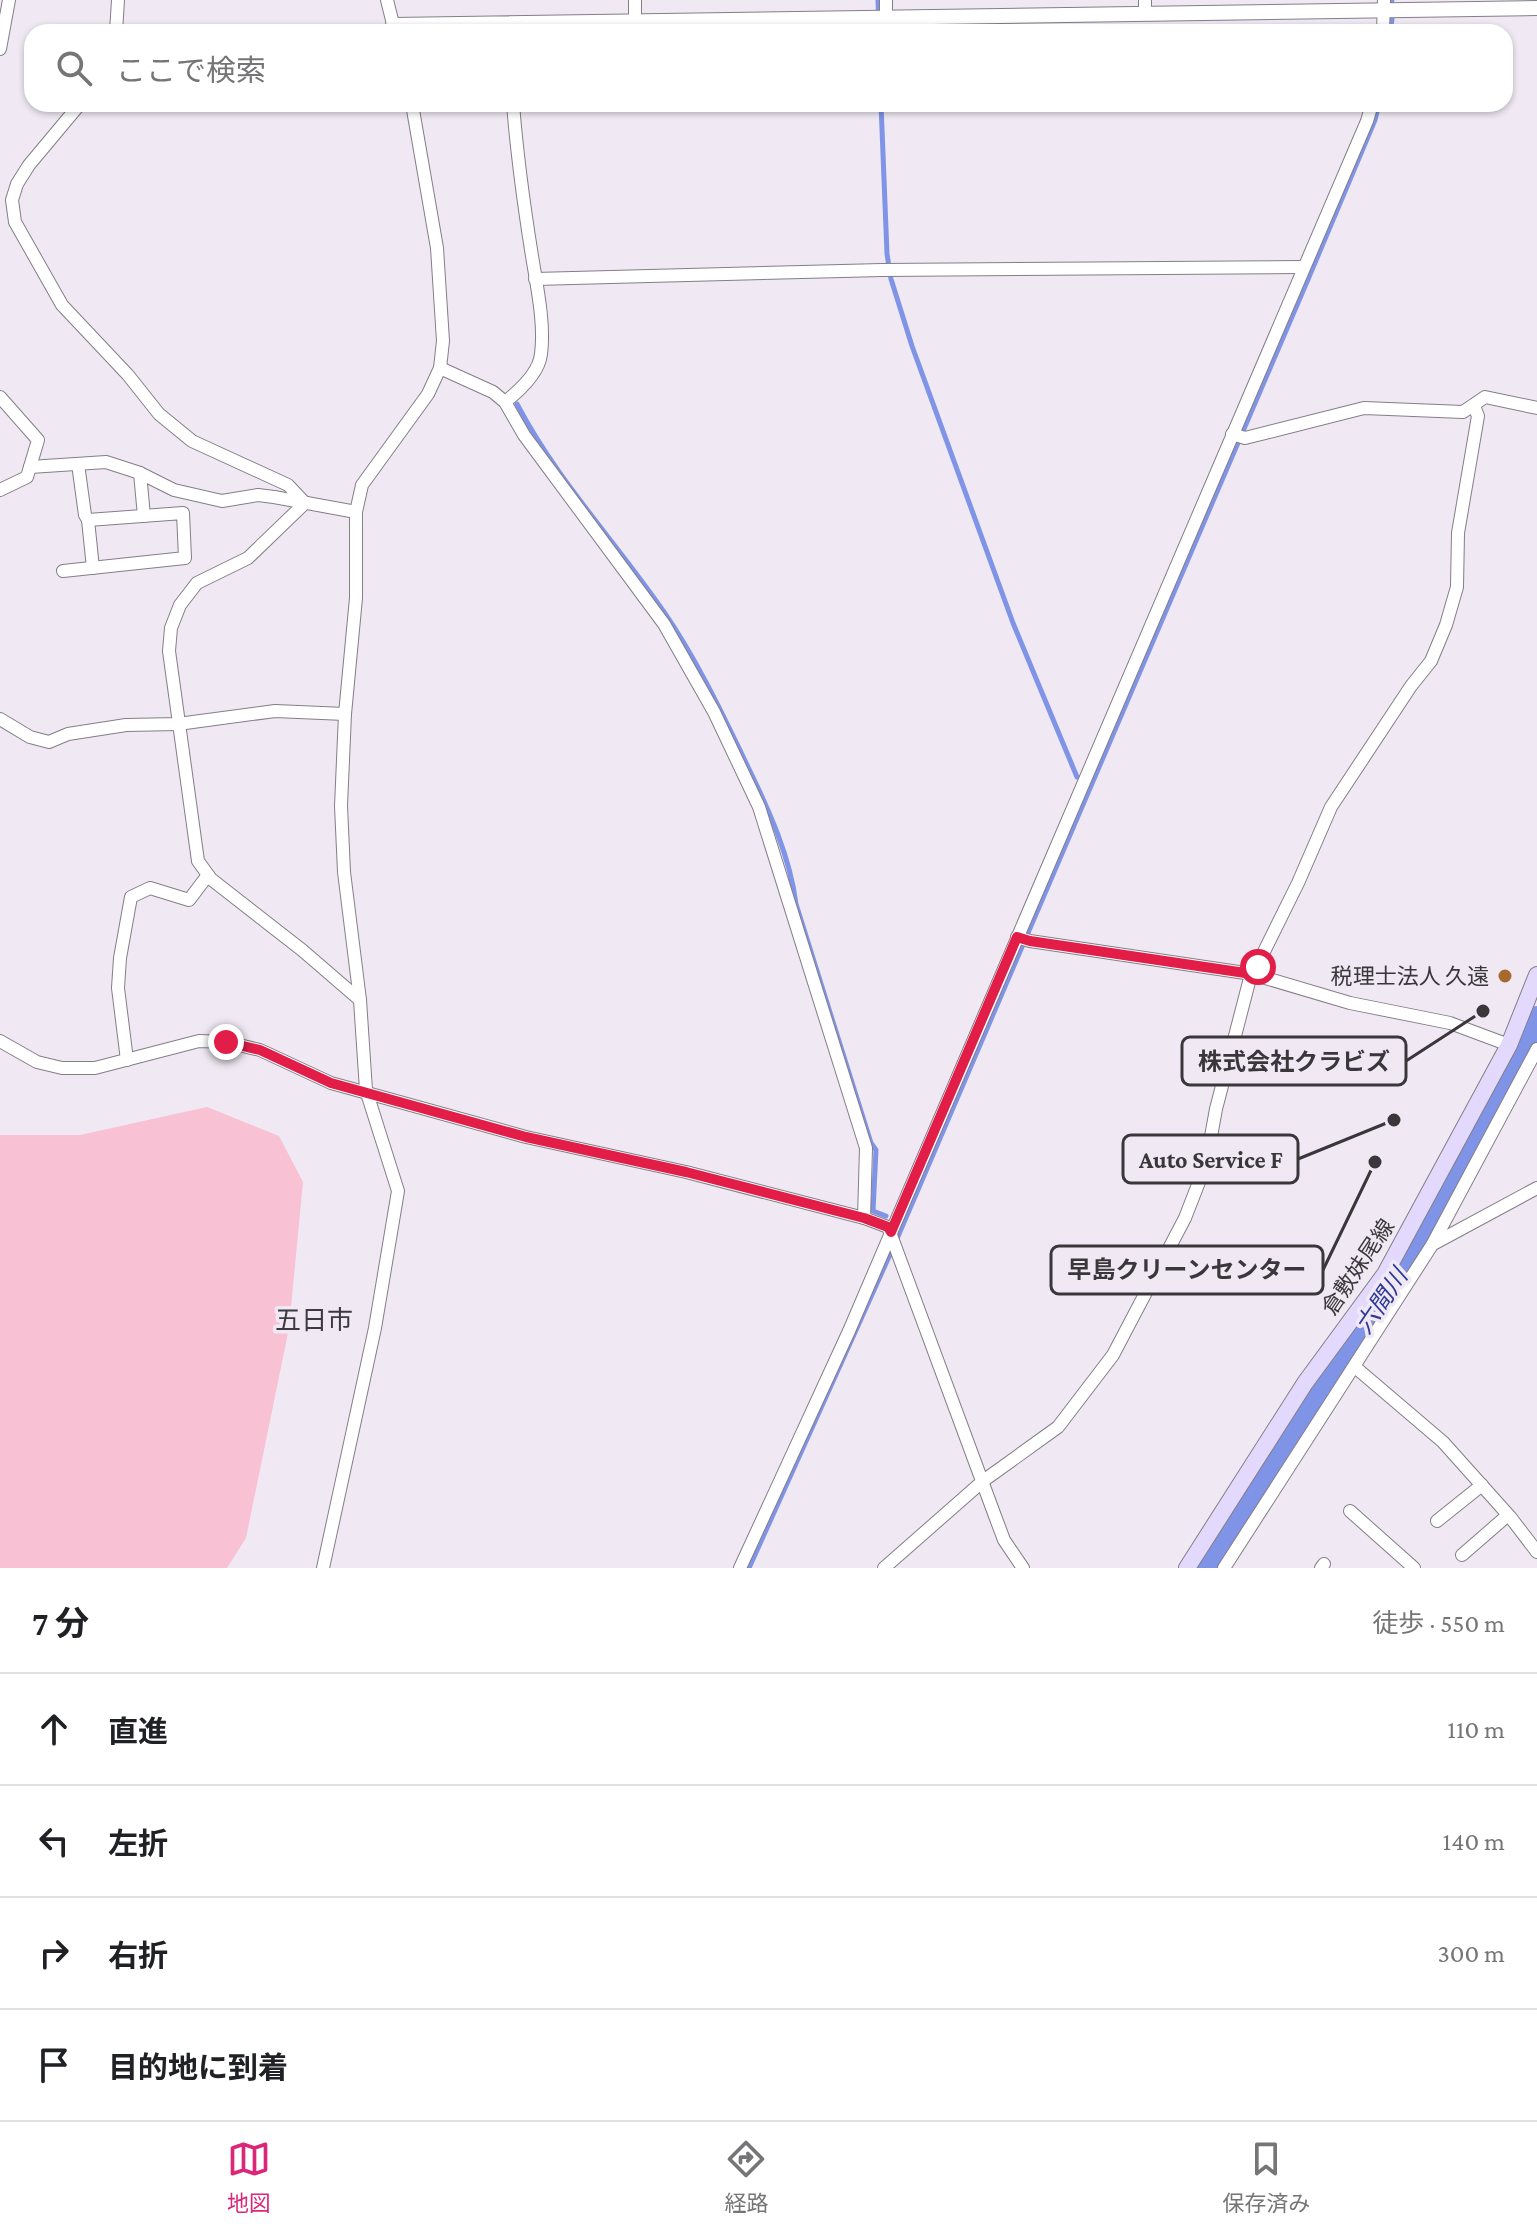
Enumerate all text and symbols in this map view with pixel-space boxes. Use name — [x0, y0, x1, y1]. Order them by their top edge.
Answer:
search box — [24, 24, 1513, 112]
icon: search — [52, 46, 96, 90]
text: ここで検索 — [116, 54, 266, 87]
route start — [1240, 949, 1276, 985]
place label: 税理士法人 久遠 — [1331, 964, 1489, 989]
marker: 税理士法人 久遠 — [1496, 967, 1514, 985]
route end — [208, 1024, 244, 1060]
callout: 株式会社クラビズ — [1182, 1037, 1406, 1085]
text: 株式会社クラビズ — [1198, 1048, 1390, 1075]
callout: Auto Service F — [1123, 1135, 1298, 1183]
text: Auto Service F — [1138, 1146, 1283, 1173]
street label: 倉敷妹尾線 — [1317, 1214, 1399, 1320]
callout: 早島クリーンセンター — [1051, 1246, 1323, 1294]
text: 早島クリーンセンター — [1068, 1256, 1306, 1283]
water label: 六間川 — [1350, 1261, 1414, 1338]
district label: 五日市 — [275, 1306, 353, 1335]
text: 7 分 — [32, 1605, 89, 1642]
text: 徒歩 · 550 m — [1372, 1609, 1505, 1638]
icon: ahead — [32, 1707, 76, 1751]
text: 直進 — [108, 1715, 168, 1748]
text: 110 m — [1447, 1715, 1505, 1744]
icon: left — [32, 1819, 76, 1863]
text: 左折 — [108, 1827, 168, 1860]
text: 140 m — [1443, 1827, 1505, 1856]
icon: right — [32, 1931, 76, 1975]
text: 右折 — [108, 1939, 168, 1972]
text: 300 m — [1437, 1939, 1505, 1968]
icon: arrive — [32, 2043, 76, 2087]
text: 目的地に到着 — [108, 2051, 288, 2084]
tab: 地図 — [227, 2137, 271, 2217]
tab: 経路 — [724, 2137, 768, 2217]
tab: 保存済み — [1222, 2137, 1310, 2217]

